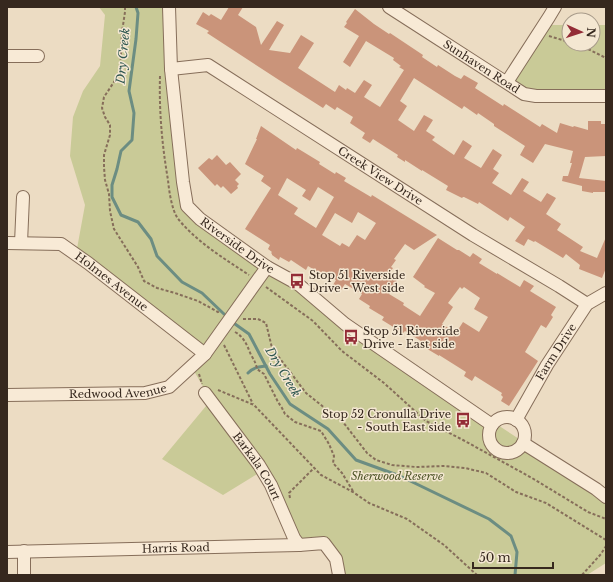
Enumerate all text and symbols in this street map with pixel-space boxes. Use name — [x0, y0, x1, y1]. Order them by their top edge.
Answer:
north arrow — [561, 12, 601, 52]
water label: Dry Creek — [112, 27, 132, 86]
text: N — [584, 27, 598, 39]
street label: Sunhaven Road — [441, 37, 523, 97]
street label: Creek View Drive — [335, 143, 425, 208]
street label: Riverside Drive — [197, 214, 276, 276]
street label: Holmes Avenue — [72, 249, 151, 314]
place label: Stop 51 Riverside Drive - West side — [309, 268, 405, 295]
bus stop icon: Stop 51 Riverside Drive - West side — [288, 272, 306, 290]
street label: Farm Drive — [533, 321, 579, 383]
place label: Stop 51 Riverside Drive - East side — [363, 324, 459, 351]
bus stop icon: Stop 51 Riverside Drive - East side — [342, 328, 360, 346]
water label: Dry Creek — [262, 343, 304, 400]
street label: Redwood Avenue — [69, 381, 168, 401]
place label: Stop 52 Cronulla Drive - South East side — [322, 407, 451, 434]
bus stop icon: Stop 52 Cronulla Drive - South East side — [454, 411, 472, 429]
street label: Barkala Court — [230, 430, 284, 503]
park label: Sherwood Reserve — [351, 469, 443, 483]
street label: Harris Road — [142, 540, 211, 556]
scale bar — [473, 544, 553, 570]
text: 50 m — [479, 550, 511, 565]

